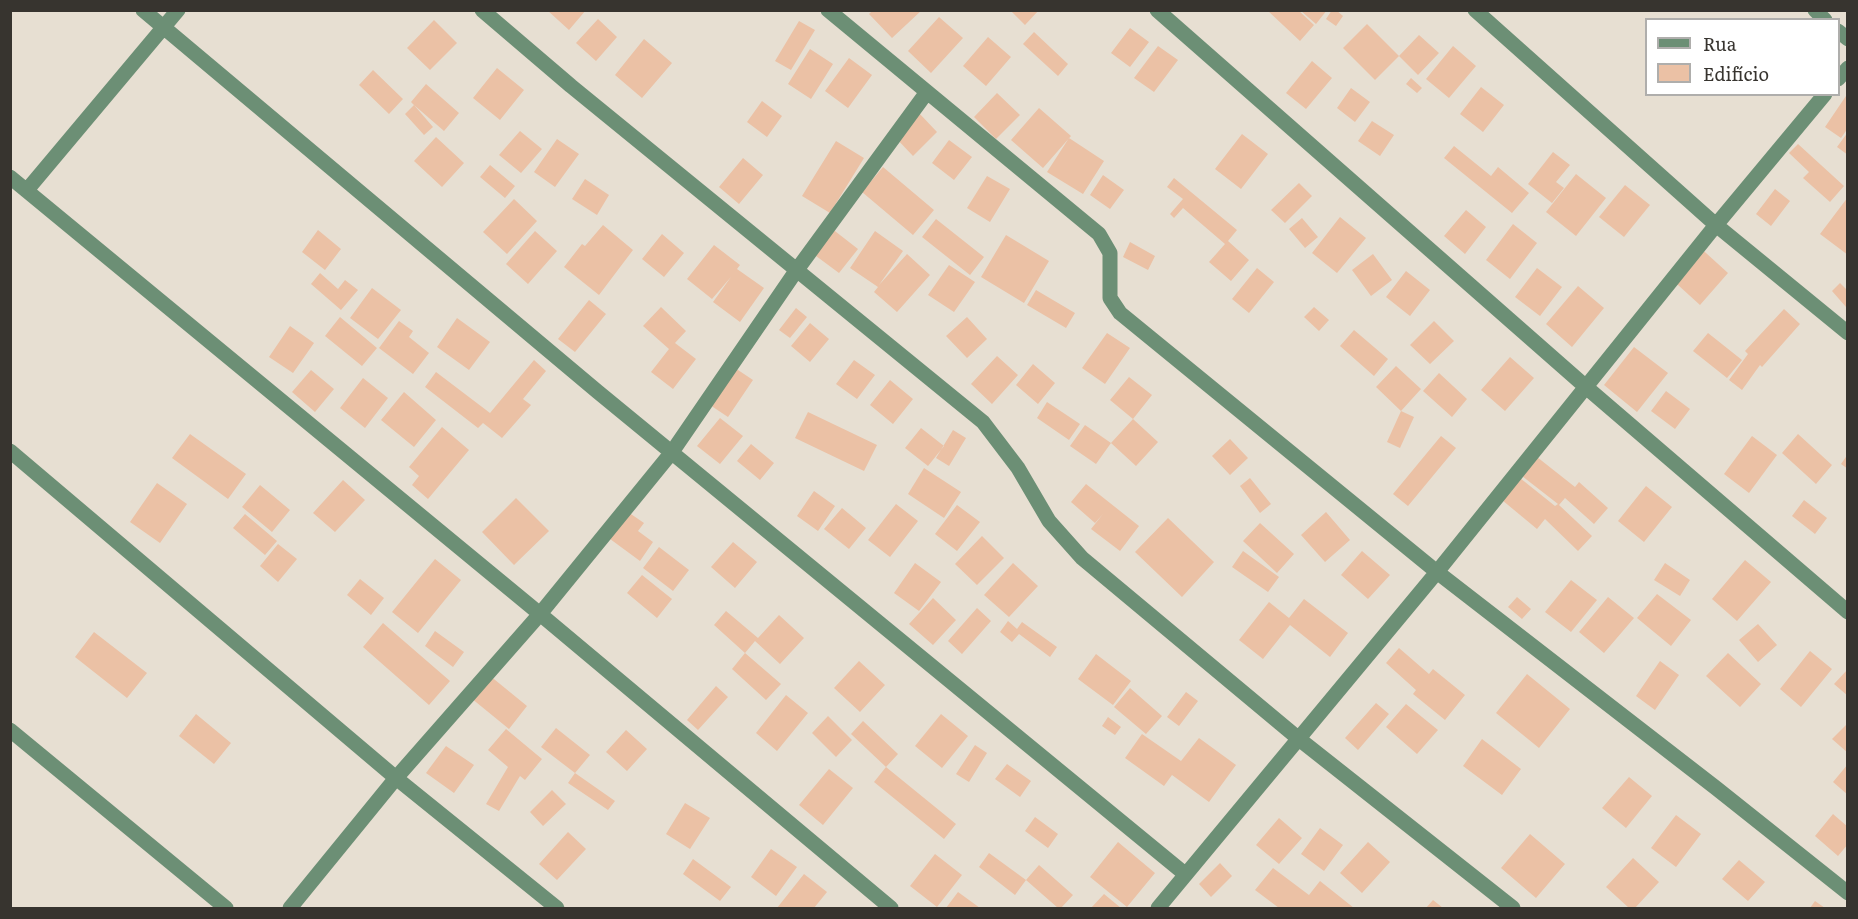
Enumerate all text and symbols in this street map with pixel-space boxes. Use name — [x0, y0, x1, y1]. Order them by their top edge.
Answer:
legend — [1645, 18, 1840, 96]
text: Rua — [1703, 30, 1736, 57]
text: Edifício — [1703, 60, 1769, 87]

